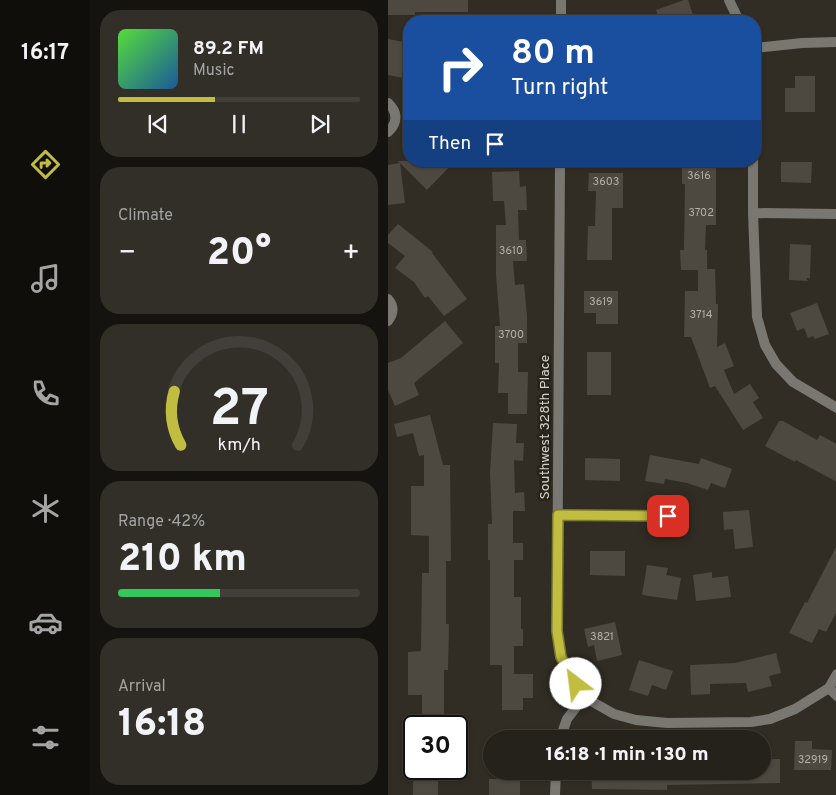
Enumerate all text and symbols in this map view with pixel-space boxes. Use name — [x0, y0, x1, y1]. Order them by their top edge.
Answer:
text: 80 m — [511, 32, 595, 76]
icon: right — [428, 35, 493, 100]
text: 89.2 FM — [193, 37, 264, 61]
text: 16:17 — [21, 40, 69, 67]
text: Music — [193, 61, 234, 81]
text: Turn right — [511, 75, 608, 102]
icon: previous — [144, 110, 172, 138]
icon: pause — [225, 110, 253, 138]
icon: next — [306, 110, 334, 138]
icon: arrive — [481, 130, 509, 158]
text: Then — [428, 132, 471, 156]
icon: directions — [28, 147, 63, 182]
house number: 3616 — [687, 169, 711, 183]
house number: 3603 — [593, 175, 619, 189]
text: Climate — [118, 206, 173, 226]
house number: 3702 — [688, 206, 714, 220]
text: 20° — [207, 230, 271, 279]
text: − — [118, 236, 136, 272]
text: + — [342, 236, 360, 272]
house number: 3610 — [499, 244, 523, 258]
icon: music — [28, 261, 63, 296]
house number: 3619 — [589, 295, 613, 309]
house number: 3714 — [689, 308, 713, 322]
house number: 3700 — [498, 328, 524, 342]
street label: Southwest 328th Place — [537, 355, 554, 499]
icon: phone — [28, 376, 63, 411]
text: 27 — [209, 378, 269, 444]
text: km/h — [217, 434, 261, 457]
icon: climate — [28, 491, 63, 526]
pin — [647, 495, 689, 537]
icon: arrive — [654, 502, 682, 530]
text: Range · 42% — [118, 512, 205, 532]
text: 210 km — [118, 536, 247, 585]
icon: car — [28, 605, 63, 640]
house number: 3821 — [590, 630, 614, 644]
position arrow — [549, 657, 601, 709]
text: Arrival — [118, 677, 166, 697]
text: 16:18 — [118, 701, 206, 750]
speed limit sign: 30 — [403, 715, 468, 780]
icon: filters — [28, 720, 63, 755]
text: 16:18 · 1 min · 130 m — [545, 743, 709, 767]
house number: 32919 — [798, 753, 828, 767]

